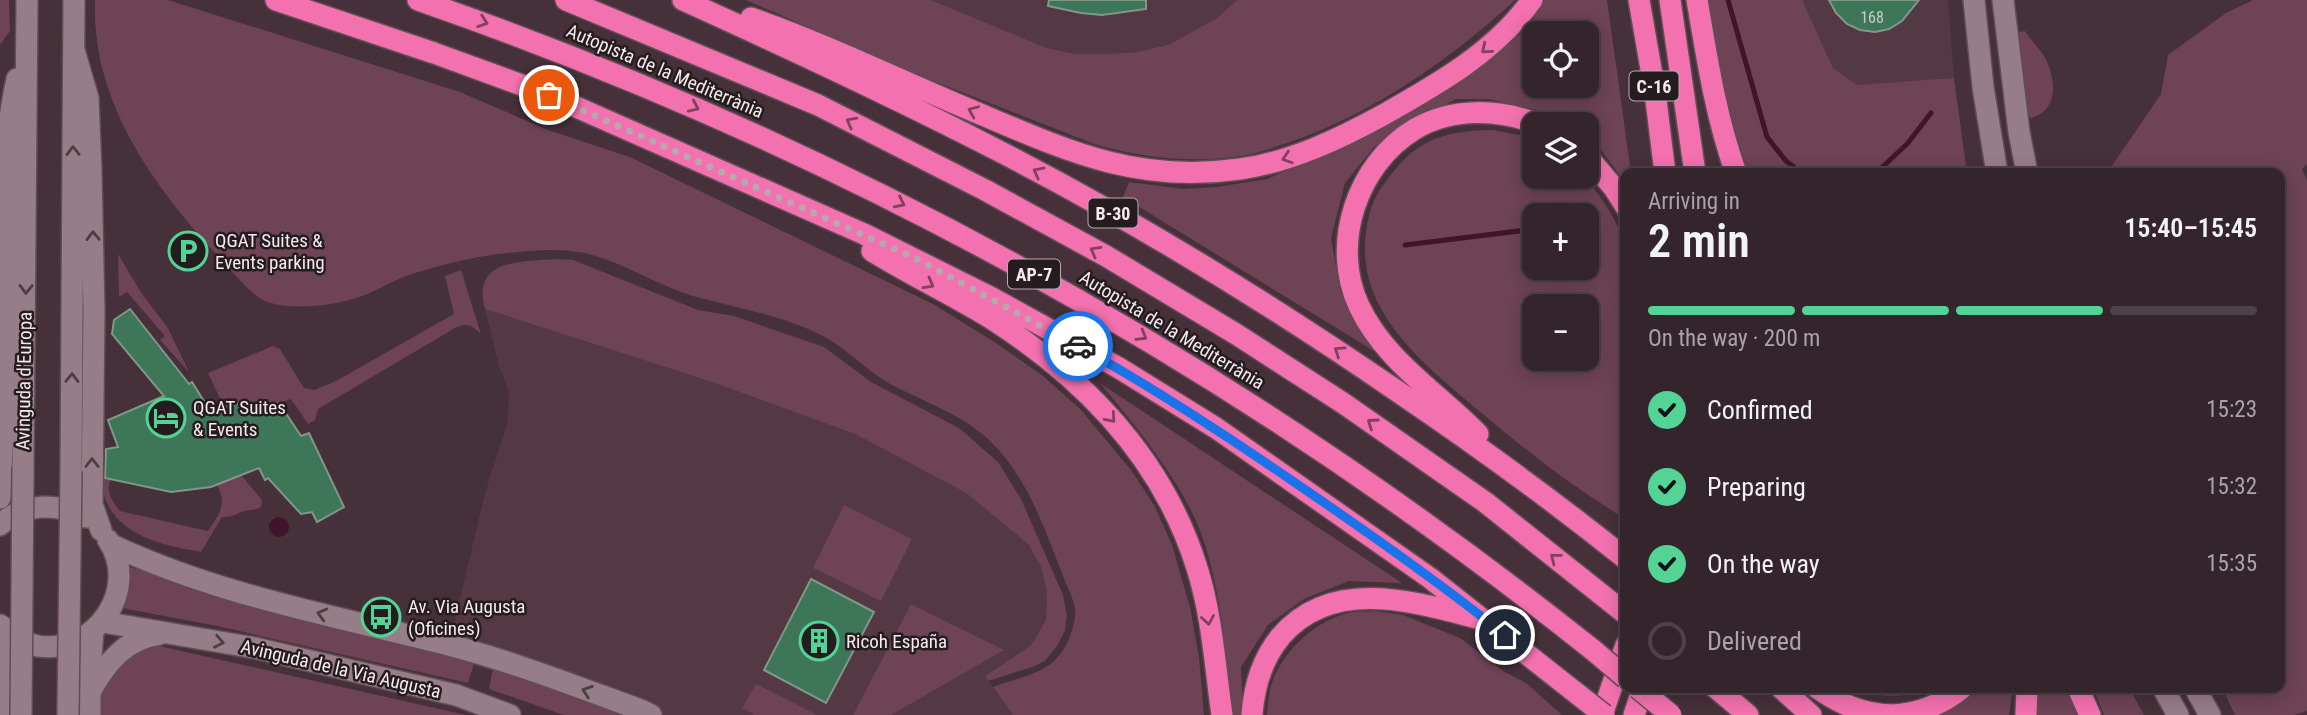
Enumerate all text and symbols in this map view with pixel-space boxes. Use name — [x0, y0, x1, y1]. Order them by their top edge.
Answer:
house number: 168 — [1860, 8, 1884, 27]
one-way arrow — [476, 14, 488, 28]
street label: Autopista de la Mediterrània — [563, 19, 767, 123]
map controls — [1522, 21, 1599, 371]
button: locate — [1522, 21, 1599, 98]
one-way arrow — [1481, 41, 1493, 54]
pin — [519, 65, 579, 125]
road number: C-16 — [1630, 72, 1678, 100]
icon: bag — [530, 76, 568, 114]
one-way arrow — [686, 99, 699, 113]
one-way arrow — [968, 106, 980, 120]
button: layers — [1522, 112, 1599, 189]
one-way arrow — [845, 117, 858, 131]
one-way arrow — [65, 145, 81, 156]
one-way arrow — [1281, 149, 1293, 164]
one-way arrow — [1033, 167, 1045, 180]
text: Arriving in — [1648, 188, 1740, 215]
one-way arrow — [893, 195, 905, 209]
road number: B-30 — [1088, 198, 1138, 228]
button: + — [1522, 203, 1599, 280]
text: 15:40–15:45 — [2124, 213, 2257, 243]
text: 2 min — [1648, 214, 1750, 268]
place label: QGAT Suites & Events parking — [215, 229, 325, 274]
one-way arrow — [85, 230, 100, 241]
parking icon: QGAT Suites & Events parking — [167, 230, 209, 272]
one-way arrow — [1090, 246, 1103, 259]
road number: AP-7 — [1008, 260, 1060, 288]
street label: Autopista de la Mediterrània — [1075, 266, 1269, 394]
one-way arrow — [921, 276, 934, 289]
one-way arrow — [18, 284, 33, 295]
button: − — [1522, 294, 1599, 371]
courier — [1043, 311, 1113, 381]
street label: Avinguda d'Europa — [11, 312, 37, 450]
text: On the way · 200 m — [1648, 325, 1820, 352]
icon: car — [1059, 327, 1097, 365]
one-way arrow — [1134, 328, 1147, 341]
one-way arrow — [1334, 347, 1347, 359]
one-way arrow — [64, 373, 80, 383]
icon: check — [1648, 391, 1686, 429]
text: Confirmed — [1707, 395, 1813, 425]
place label: QGAT Suites & Events — [193, 396, 286, 441]
text: 15:23 — [2206, 396, 2257, 423]
hotel icon: QGAT Suites & Events — [145, 397, 187, 439]
one-way arrow — [1103, 409, 1115, 422]
one-way arrow — [1367, 419, 1380, 431]
one-way arrow — [84, 457, 100, 468]
icon: check — [1648, 468, 1686, 506]
text: Preparing — [1707, 472, 1806, 502]
text: 15:32 — [2206, 473, 2257, 500]
icon: check — [1648, 545, 1686, 583]
text: On the way — [1707, 549, 1820, 579]
text: 15:35 — [2206, 550, 2257, 577]
one-way arrow — [1550, 553, 1562, 566]
place label: Av. Via Augusta (Oficines) — [408, 595, 525, 640]
bus stop icon: Av. Via Augusta (Oficines) — [360, 596, 402, 638]
pin — [1475, 605, 1535, 665]
one-way arrow — [316, 608, 328, 622]
one-way arrow — [1200, 614, 1215, 626]
icon: home — [1486, 616, 1524, 654]
building icon: Ricoh España — [798, 620, 840, 662]
text: Delivered — [1707, 626, 1802, 656]
place label: Ricoh España — [846, 630, 947, 653]
one-way arrow — [213, 633, 225, 648]
street label: Avinguda de la Via Augusta — [239, 635, 443, 703]
one-way arrow — [582, 685, 594, 699]

